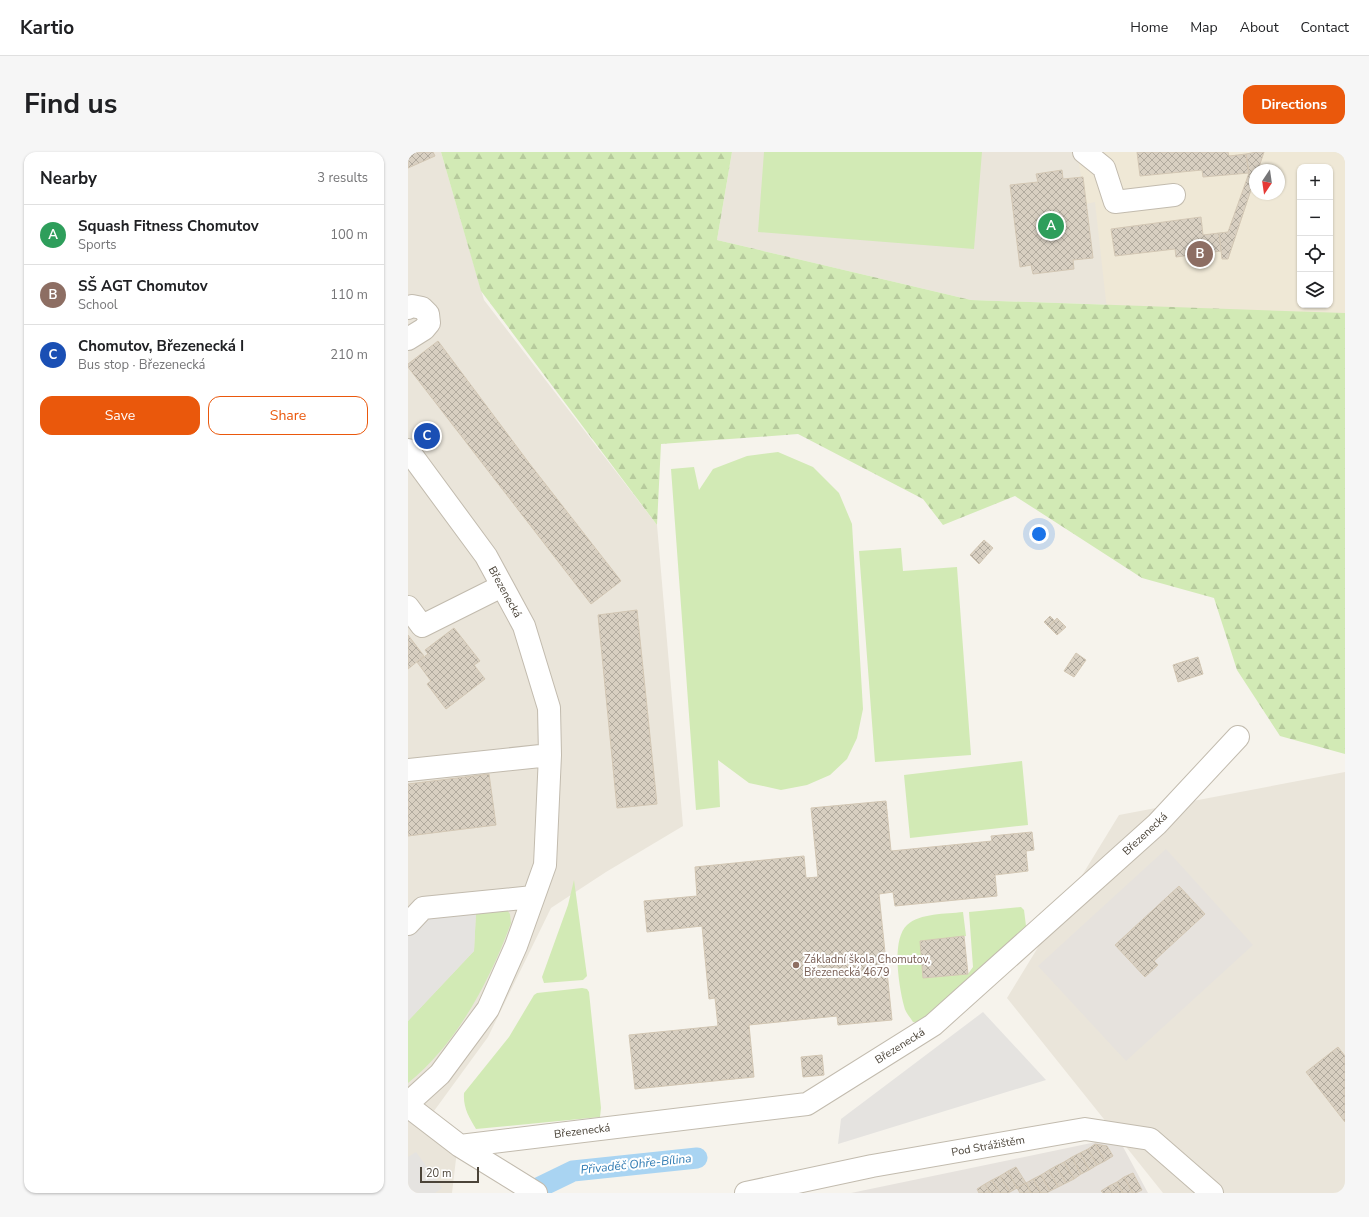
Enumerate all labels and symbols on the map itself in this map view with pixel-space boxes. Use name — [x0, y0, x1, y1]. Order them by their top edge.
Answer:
north arrow — [1249, 164, 1285, 200]
pin: A — [1038, 211, 1064, 241]
pin: B — [1187, 239, 1213, 269]
pin: C — [414, 421, 440, 451]
your location — [1029, 524, 1049, 544]
street label: Březenecká — [485, 564, 525, 620]
street label: Březenecká — [1119, 809, 1171, 859]
place label: Základní škola Chomutov, Březenecká 4679 — [804, 952, 930, 980]
marker: Základní škola Chomutov, Březenecká 4679 — [791, 960, 801, 970]
street label: Březenecká — [872, 1025, 928, 1067]
street label: Březenecká — [553, 1120, 611, 1142]
street label: Pod Strážištěm — [950, 1132, 1026, 1160]
water label: Přivaděč Ohře-Bílina — [580, 1150, 692, 1178]
scale bar — [420, 1165, 479, 1184]

